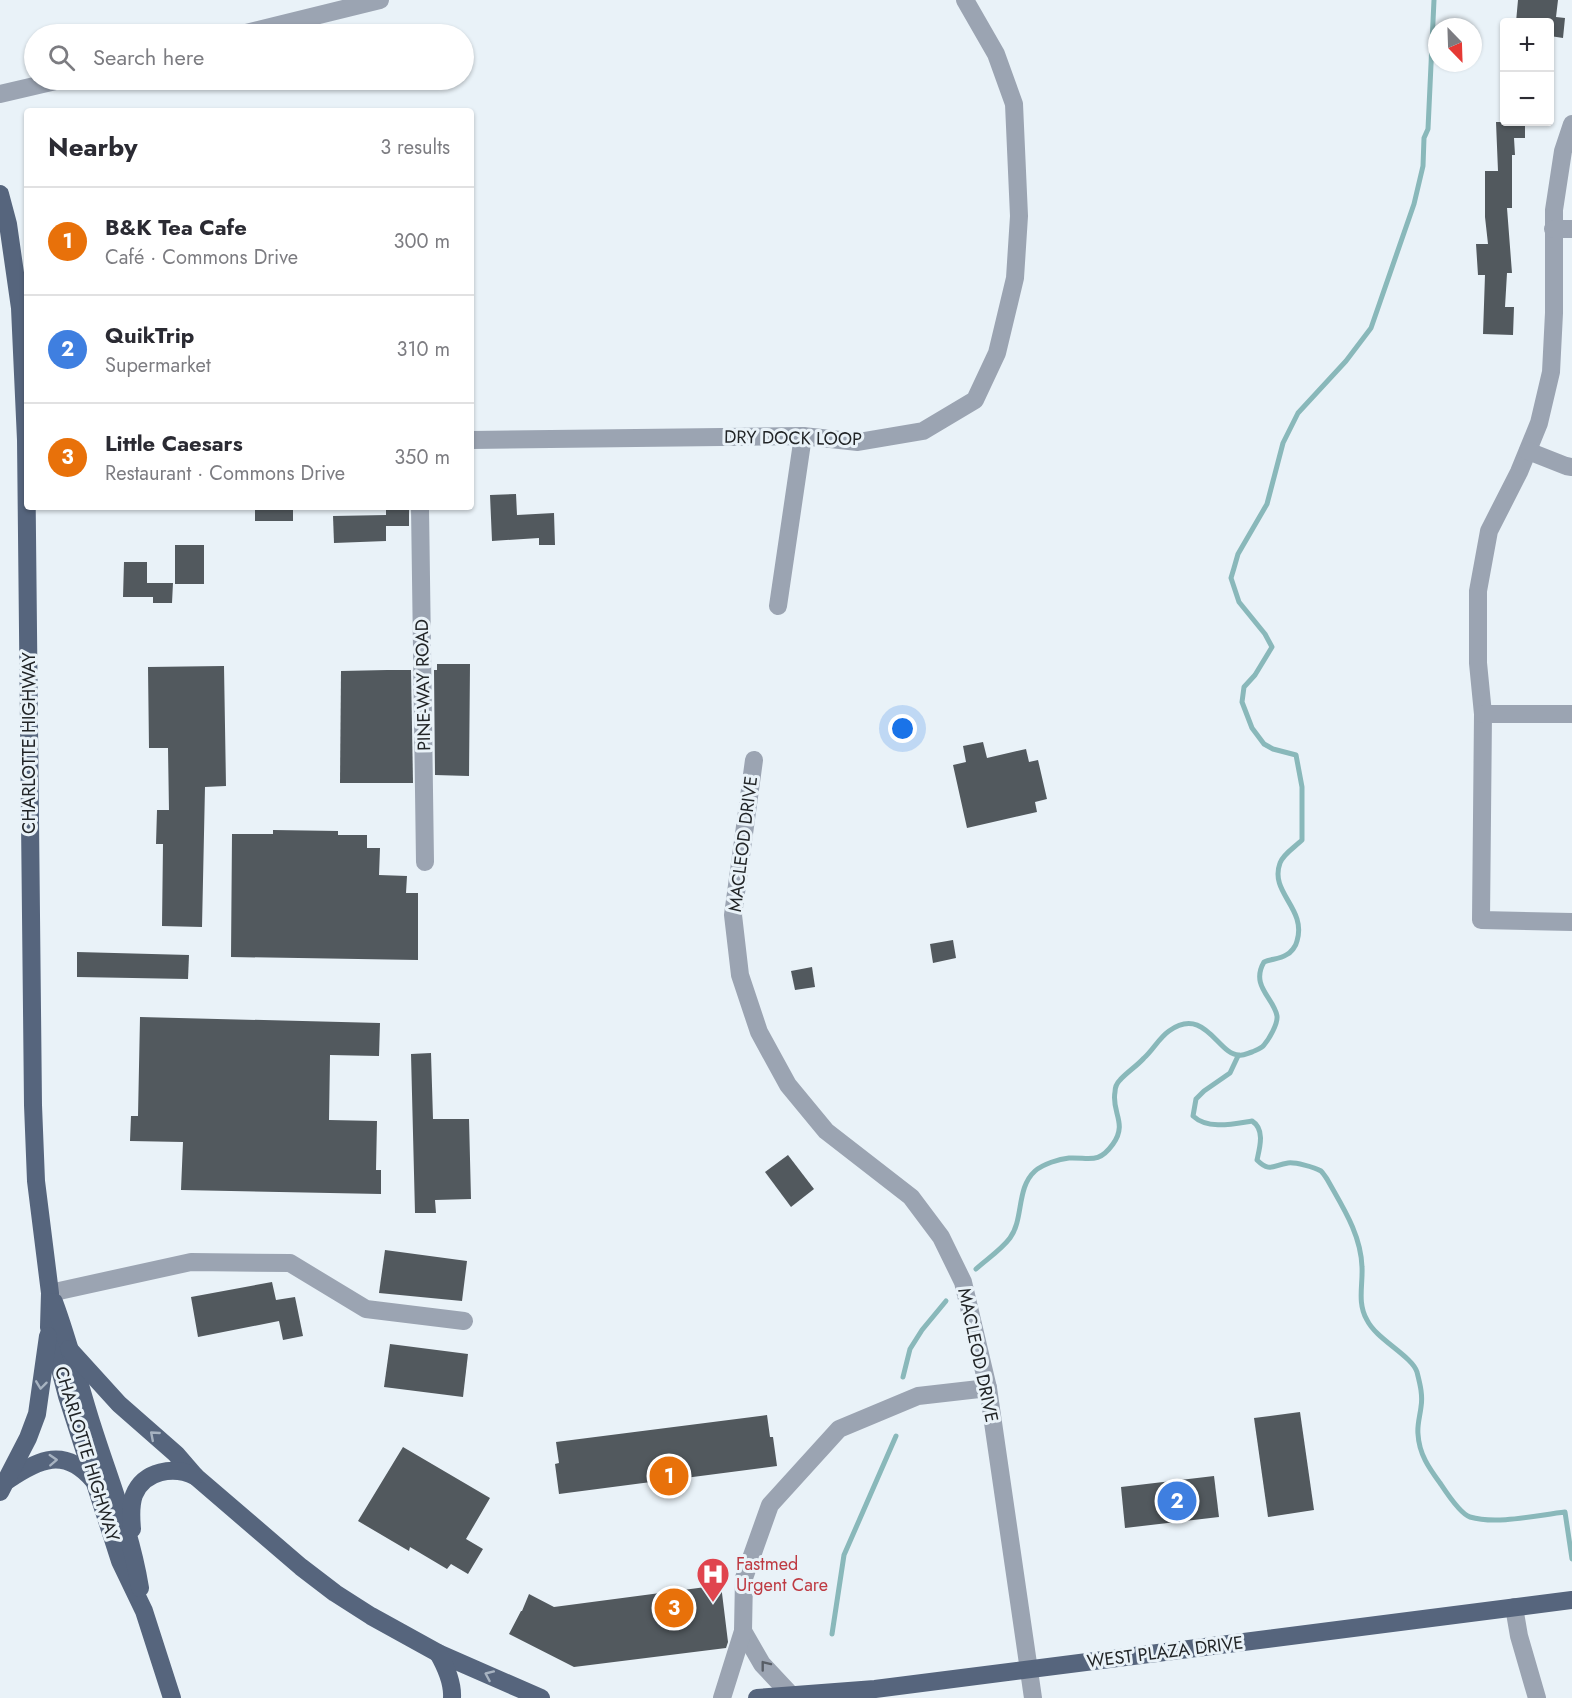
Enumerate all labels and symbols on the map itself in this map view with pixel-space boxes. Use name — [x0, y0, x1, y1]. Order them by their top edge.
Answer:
north arrow — [1428, 18, 1482, 72]
street label: DRY DOCK LOOP — [724, 424, 862, 452]
street label: PINE-WAY ROAD — [409, 619, 437, 751]
street label: CHARLOTTE HIGHWAY — [16, 651, 42, 834]
your location — [888, 714, 917, 743]
street label: MACLEOD DRIVE — [722, 775, 764, 913]
street label: MACLEOD DRIVE — [951, 1285, 1005, 1425]
street label: CHARLOTTE HIGHWAY — [48, 1363, 126, 1546]
one-way arrow — [36, 1381, 48, 1390]
one-way arrow — [150, 1431, 161, 1442]
one-way arrow — [49, 1454, 58, 1467]
pin: 1 — [650, 1454, 688, 1498]
pin: 2 — [1158, 1478, 1196, 1524]
place label: Fastmed Urgent Care — [736, 1551, 828, 1598]
hospital icon: Fastmed Urgent Care — [695, 1556, 731, 1603]
pin: 3 — [654, 1586, 694, 1630]
street label: WEST PLAZA DRIVE — [1085, 1630, 1245, 1674]
one-way arrow — [761, 1661, 772, 1672]
one-way arrow — [485, 1671, 496, 1683]

